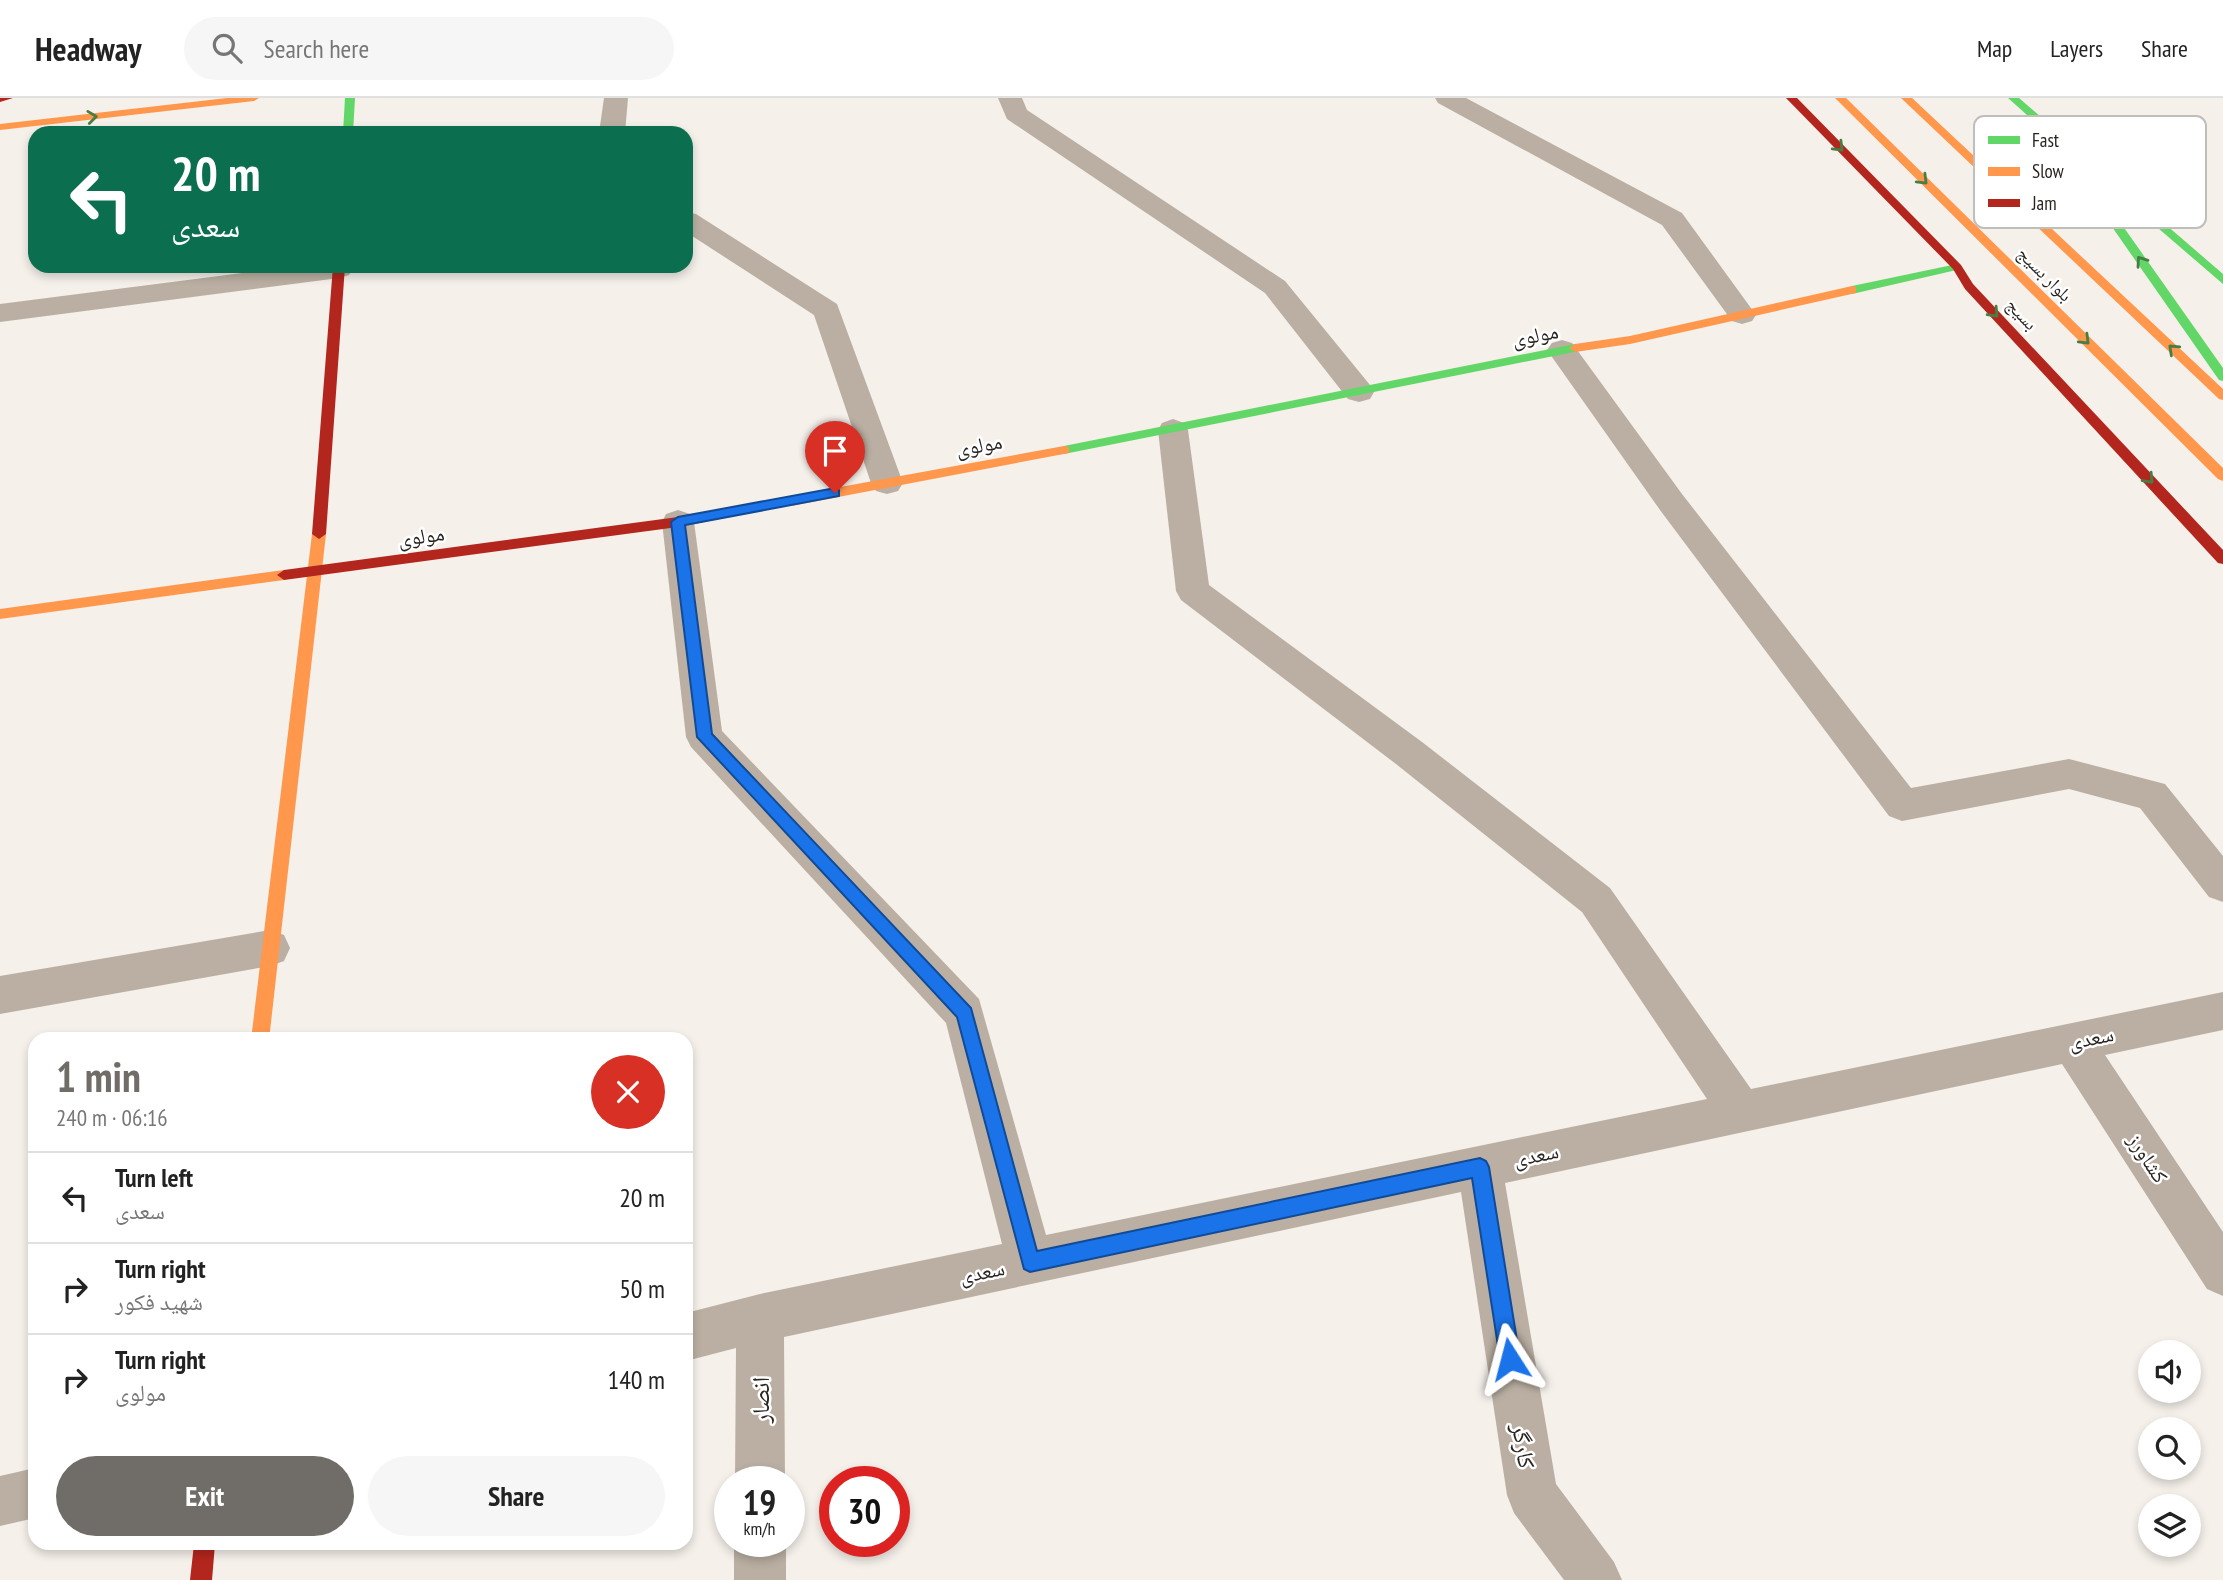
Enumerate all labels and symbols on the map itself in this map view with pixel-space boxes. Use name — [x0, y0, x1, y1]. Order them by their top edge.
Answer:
one-way arrow — [86, 109, 98, 124]
legend — [1974, 116, 2206, 228]
text: Fast — [2032, 128, 2060, 152]
one-way arrow — [1830, 138, 1843, 151]
text: Slow — [2032, 159, 2065, 183]
one-way arrow — [1915, 172, 1928, 185]
text: Jam — [2031, 191, 2057, 215]
street label: بلوار بسیج — [2012, 242, 2077, 307]
one-way arrow — [2137, 256, 2150, 269]
street label: بسیج — [2001, 293, 2042, 335]
one-way arrow — [1985, 304, 1998, 317]
street label: مولوی — [1510, 317, 1560, 353]
one-way arrow — [2077, 332, 2090, 345]
one-way arrow — [2168, 344, 2181, 357]
pin — [805, 421, 865, 493]
street label: مولوی — [954, 428, 1004, 462]
one-way arrow — [2140, 471, 2153, 484]
street label: مولوی — [396, 519, 446, 553]
street label: سعدی — [2066, 1020, 2116, 1056]
street label: کشاورز — [2121, 1127, 2174, 1188]
street label: سعدی — [1511, 1137, 1561, 1173]
street label: سعدی — [957, 1254, 1007, 1290]
position arrow — [1473, 1322, 1547, 1396]
street label: انصار — [745, 1377, 776, 1424]
street label: کارگر — [1505, 1420, 1543, 1471]
speed limit sign: 30 — [819, 1466, 910, 1557]

